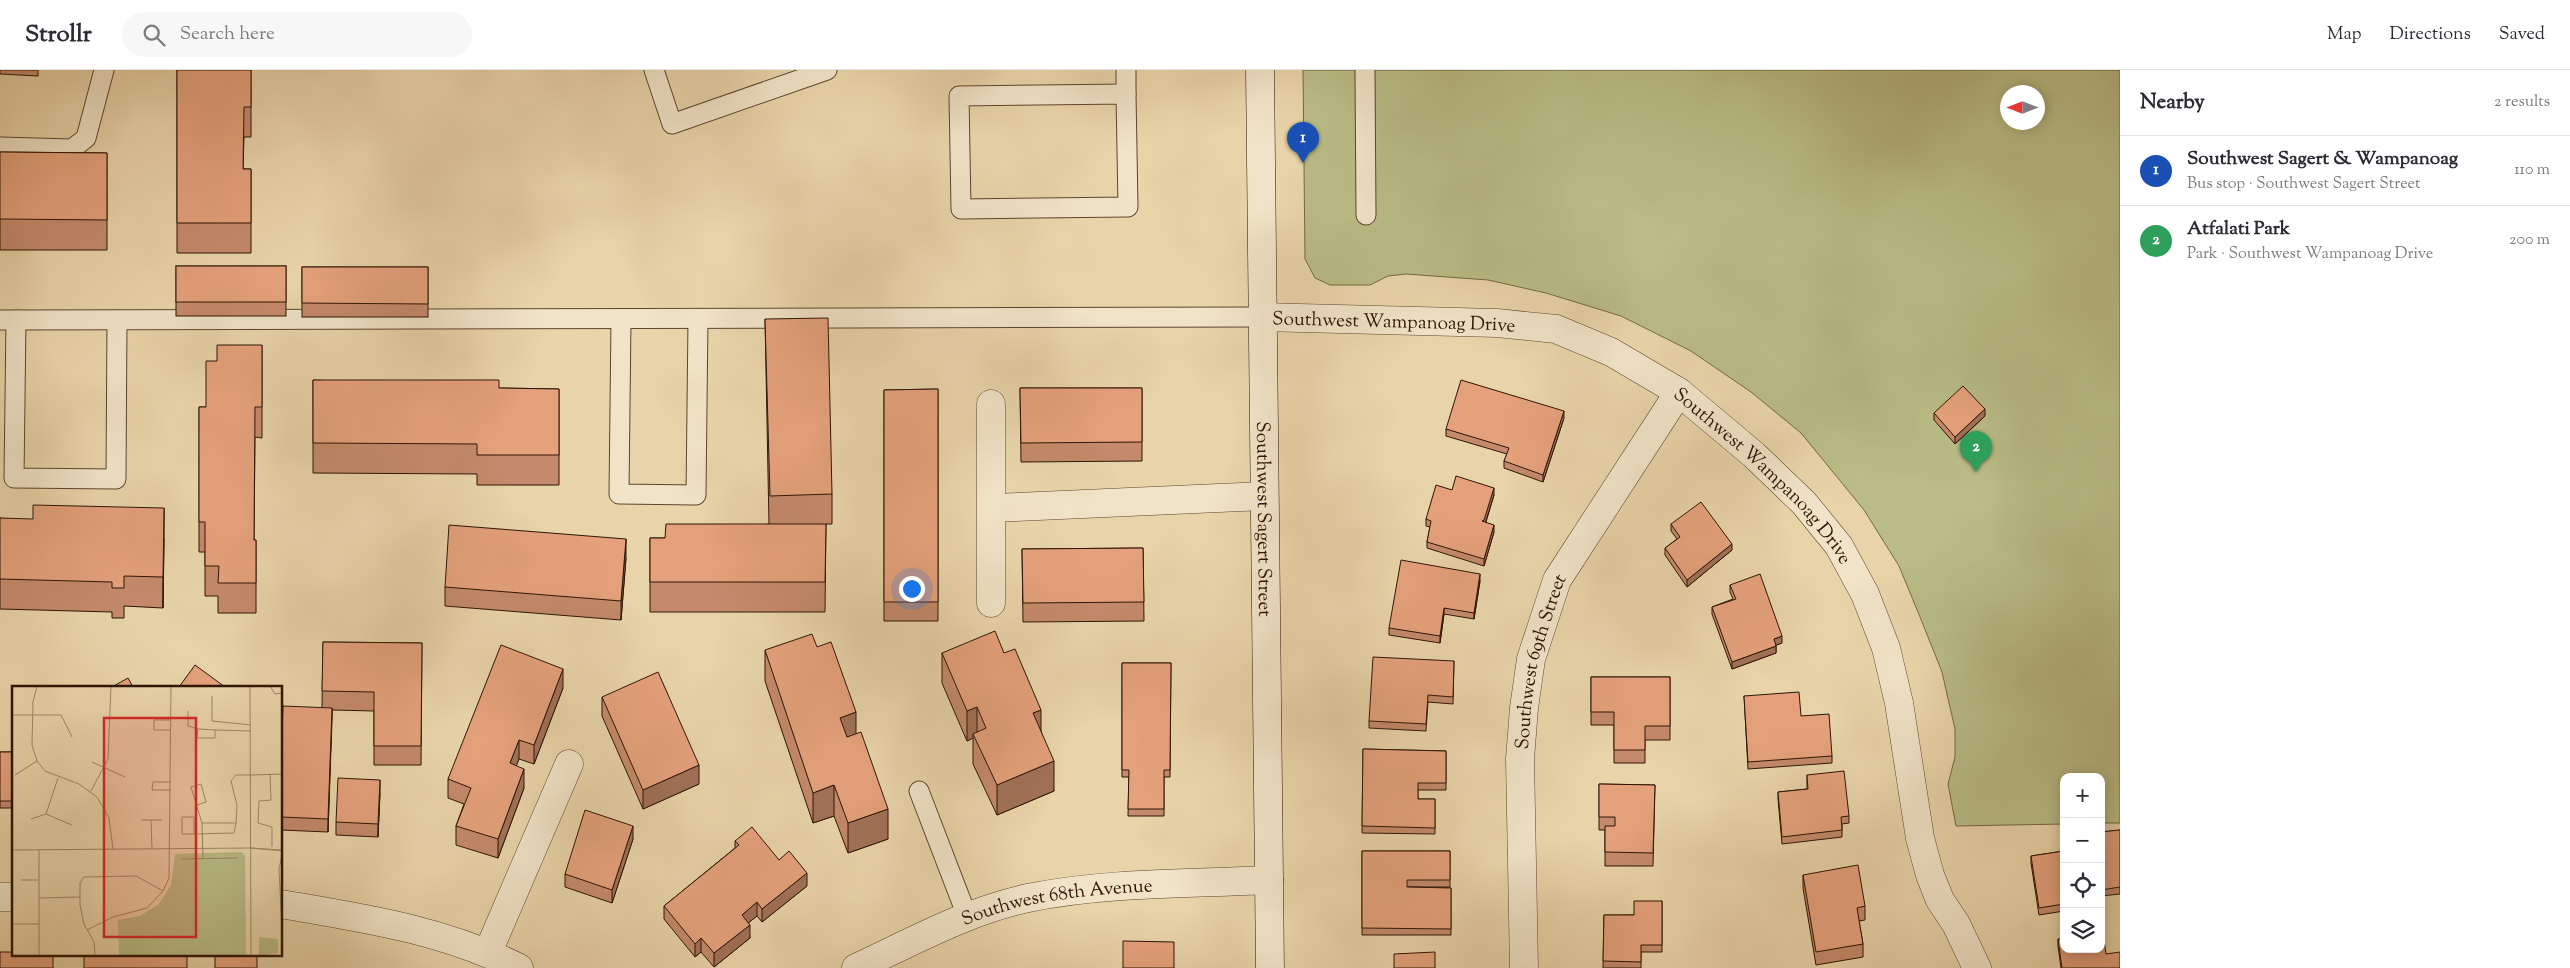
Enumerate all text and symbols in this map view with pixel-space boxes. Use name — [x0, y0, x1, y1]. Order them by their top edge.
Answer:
search box — [122, 12, 472, 57]
text: Strollr — [25, 18, 92, 52]
icon: search — [140, 21, 168, 49]
text: Search here — [180, 21, 275, 48]
text: Map — [2327, 22, 2362, 48]
text: Directions — [2390, 22, 2471, 48]
text: Saved — [2499, 22, 2545, 48]
north arrow — [2000, 85, 2045, 130]
text: Nearby — [2140, 88, 2205, 118]
text: 2 results — [2494, 91, 2550, 114]
pin: 1 — [1287, 122, 1319, 163]
text: Southwest Sagert & Wampanoag — [2187, 146, 2458, 173]
text: 1 — [2153, 159, 2159, 182]
text: 110 m — [2514, 159, 2550, 182]
text: Bus stop · Southwest Sagert Street — [2187, 173, 2420, 196]
text: Atfalati Park — [2187, 216, 2290, 243]
text: 2 — [2152, 229, 2160, 252]
text: 200 m — [2509, 229, 2550, 252]
text: Park · Southwest Wampanoag Drive — [2187, 243, 2433, 266]
street label: Southwest Wampanoag Drive — [1272, 306, 1517, 341]
street label: Southwest Wampanoag Drive — [1667, 382, 1857, 570]
street label: Southwest Sagert Street — [1248, 421, 1277, 617]
pin: 2 — [1960, 431, 1992, 472]
street label: Southwest 69th Street — [1510, 568, 1574, 750]
your location — [899, 576, 925, 602]
inset map — [12, 686, 282, 956]
map controls — [2060, 773, 2105, 953]
button: + — [2060, 773, 2105, 818]
button: − — [2060, 818, 2105, 863]
button: locate — [2060, 863, 2105, 908]
street label: Southwest 68th Avenue — [958, 873, 1153, 934]
button: layers — [2060, 908, 2105, 953]

